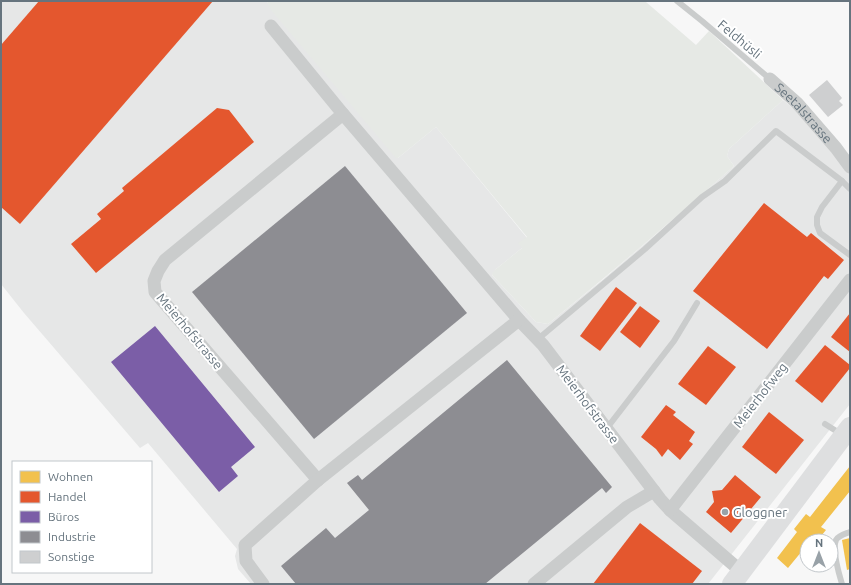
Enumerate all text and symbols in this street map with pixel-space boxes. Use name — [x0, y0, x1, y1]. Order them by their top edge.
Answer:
street label: Feldhüsli — [716, 17, 764, 61]
street label: Seetalstrasse — [772, 80, 835, 146]
street label: Meierhofstrasse — [154, 290, 226, 372]
street label: Meierhofweg — [730, 360, 790, 430]
street label: Meierhofstrasse — [554, 362, 622, 446]
legend — [12, 461, 152, 573]
text: Wohnen — [48, 470, 93, 483]
text: Handel — [48, 490, 86, 503]
place label: Gloggner — [733, 505, 787, 519]
marker: Gloggner — [720, 507, 730, 517]
text: Büros — [48, 510, 79, 523]
text: Industrie — [48, 530, 96, 543]
north arrow — [799, 533, 839, 573]
text: N — [815, 537, 823, 549]
text: Sonstige — [48, 550, 95, 563]

